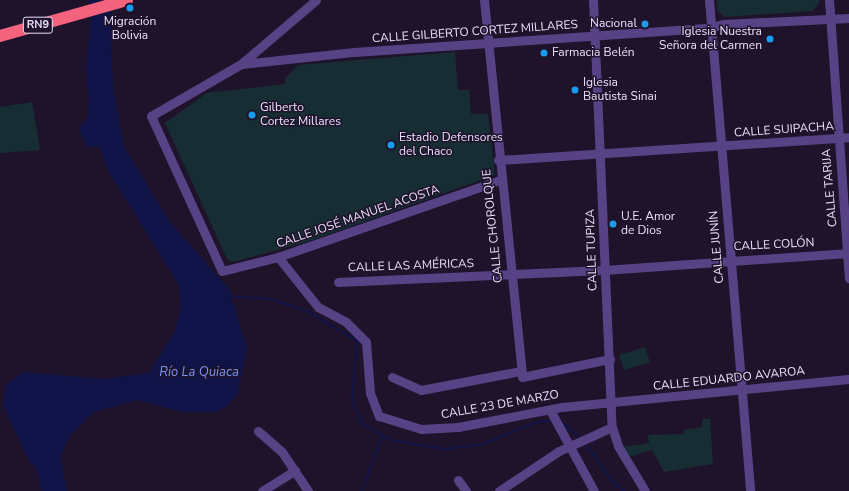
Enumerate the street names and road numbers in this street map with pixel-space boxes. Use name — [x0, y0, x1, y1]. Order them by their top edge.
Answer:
road number: RN9 — [22, 16, 54, 34]
street label: CALLE GILBERTO CORTEZ MILLARES — [372, 18, 578, 46]
street label: CALLE SUIPACHA — [734, 119, 834, 141]
street label: CALLE TARIJA — [819, 148, 841, 228]
street label: CALLE CHOROLQUE — [480, 168, 506, 284]
street label: CALLE JOSÉ MANUEL ACOSTA — [275, 182, 441, 252]
street label: CALLE TUPIZA — [583, 209, 601, 291]
street label: CALLE JUNÍN — [707, 210, 727, 284]
street label: CALLE COLÓN — [733, 236, 815, 254]
street label: CALLE LAS AMÉRICAS — [348, 257, 474, 275]
street label: CALLE EDUARDO AVAROA — [652, 364, 806, 394]
street label: CALLE 23 DE MARZO — [440, 388, 560, 422]

